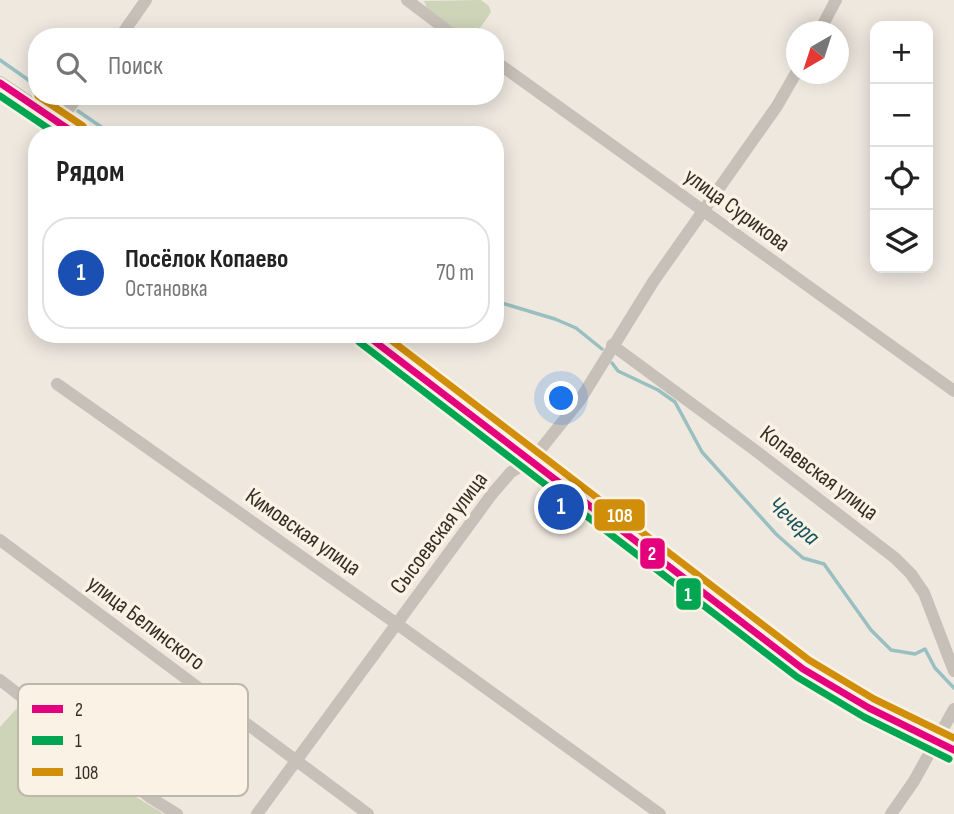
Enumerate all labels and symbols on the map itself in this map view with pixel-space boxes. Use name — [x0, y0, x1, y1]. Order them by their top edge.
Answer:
north arrow — [786, 21, 849, 84]
street label: улица Сурикова — [679, 162, 795, 258]
your location — [544, 381, 578, 415]
street label: Копаевская улица — [754, 419, 884, 527]
street label: Сысоевская улица — [384, 467, 494, 599]
pin: 1 — [538, 481, 584, 533]
street label: Кимовская улица — [240, 482, 366, 582]
water label: Чечера — [762, 490, 826, 552]
line badge: 108 — [593, 498, 646, 532]
text: 108 — [607, 505, 633, 528]
line badge: 2 — [639, 537, 666, 570]
text: 2 — [648, 543, 656, 566]
street label: улица Белинского — [81, 570, 211, 676]
line badge: 1 — [675, 577, 702, 611]
text: 1 — [684, 584, 692, 607]
legend — [18, 684, 248, 796]
text: 2 — [75, 699, 83, 722]
text: 1 — [75, 730, 82, 753]
text: 108 — [75, 762, 98, 785]

